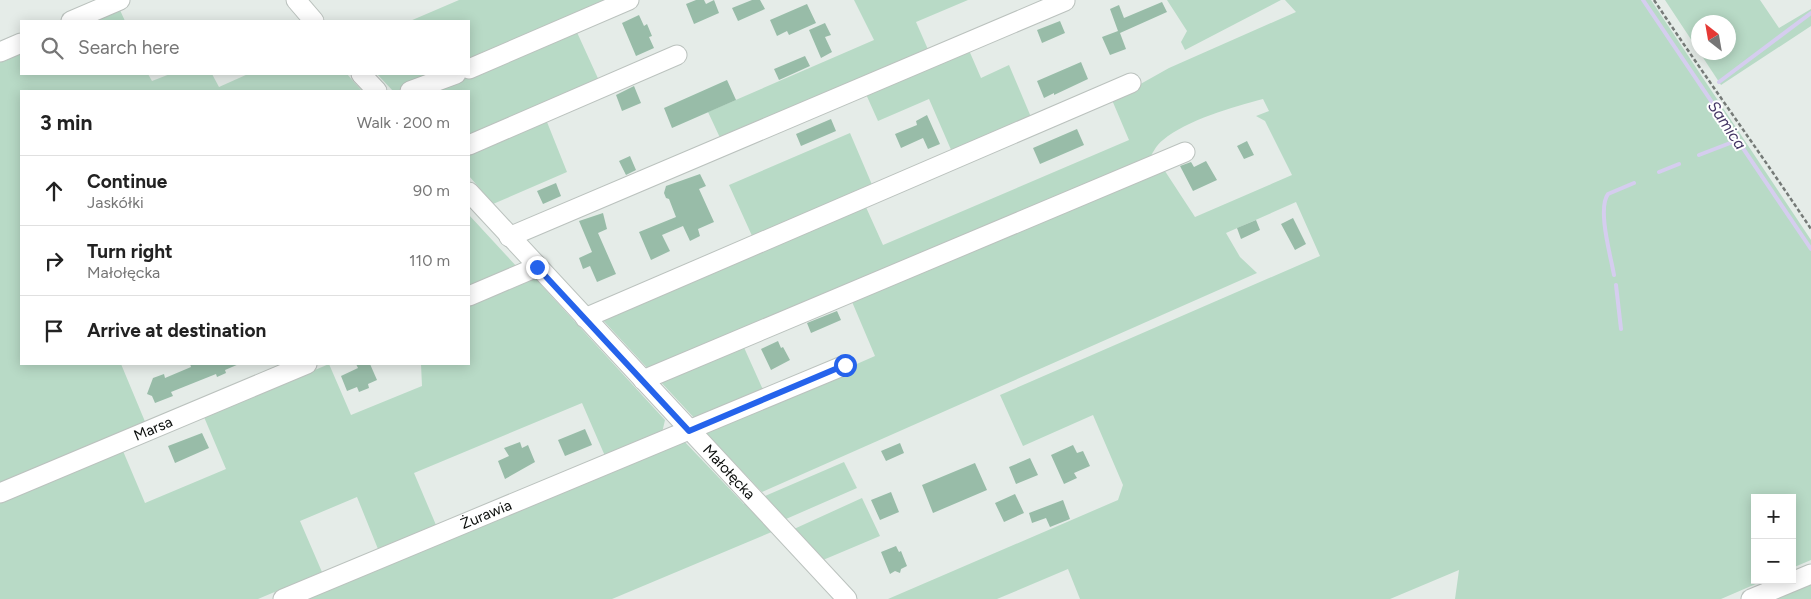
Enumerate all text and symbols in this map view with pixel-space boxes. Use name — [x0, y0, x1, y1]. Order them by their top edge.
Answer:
north arrow — [1691, 15, 1736, 60]
search box — [20, 20, 470, 75]
icon: search — [38, 34, 66, 62]
text: Search here — [78, 36, 180, 59]
water label: Samica — [1704, 97, 1750, 153]
text: 3 min — [40, 110, 92, 135]
text: Walk · 200 m — [357, 113, 450, 132]
text: Continue — [87, 170, 167, 193]
icon: ahead — [40, 177, 68, 205]
text: 90 m — [413, 181, 450, 200]
text: Jaskółki — [87, 193, 144, 212]
text: Turn right — [87, 240, 173, 263]
icon: right — [40, 247, 68, 275]
text: 110 m — [409, 251, 450, 270]
route end — [526, 256, 549, 279]
text: Małołęcka — [87, 263, 160, 282]
icon: arrive — [40, 317, 68, 345]
text: Arrive at destination — [87, 319, 266, 342]
route start — [834, 354, 857, 377]
street label: Marsa — [131, 413, 175, 445]
street label: Małołęcka — [699, 441, 759, 503]
map controls — [1751, 494, 1796, 584]
button: + — [1751, 494, 1796, 539]
street label: Żurawia — [458, 496, 514, 533]
button: − — [1751, 539, 1796, 584]

